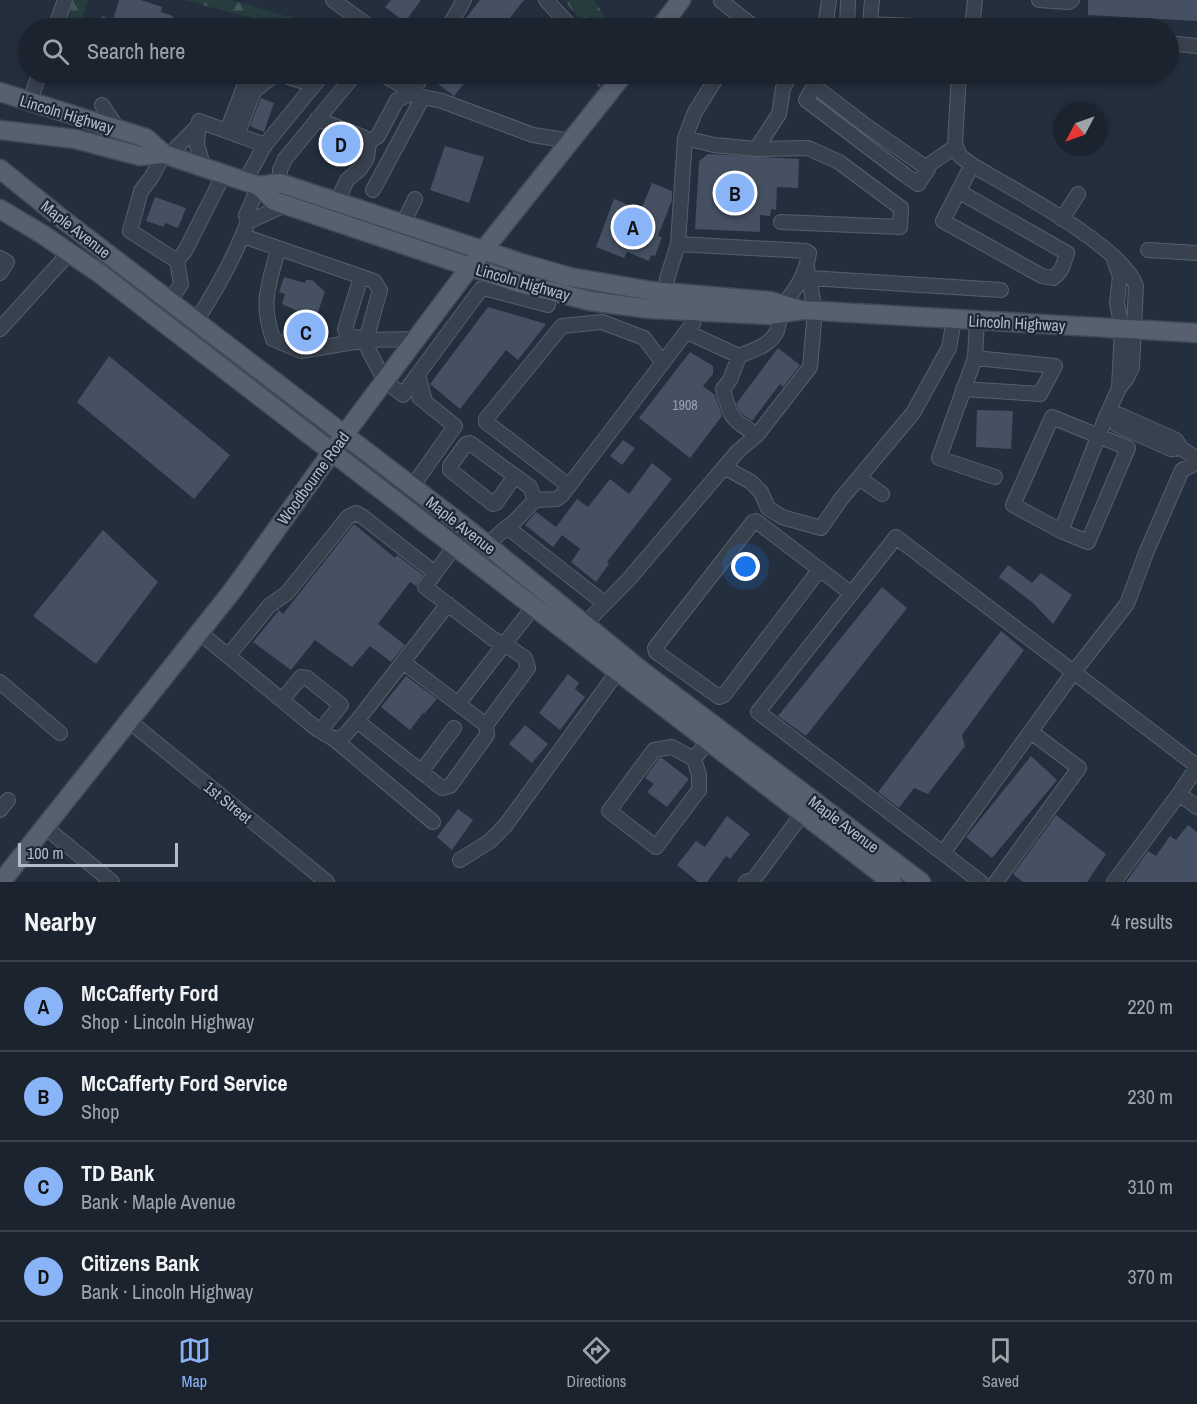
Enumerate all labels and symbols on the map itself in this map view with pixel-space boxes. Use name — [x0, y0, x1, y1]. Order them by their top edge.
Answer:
street label: Lincoln Highway — [17, 89, 117, 139]
north arrow — [1053, 102, 1107, 156]
pin: D — [322, 122, 360, 166]
pin: B — [716, 170, 754, 216]
street label: Maple Avenue — [37, 195, 115, 263]
pin: A — [614, 204, 652, 250]
street label: Lincoln Highway — [473, 258, 573, 306]
street label: Lincoln Highway — [968, 309, 1066, 337]
pin: C — [286, 310, 326, 354]
house number: 1908 — [672, 396, 698, 414]
street label: Woodbourne Road — [272, 427, 354, 529]
street label: Maple Avenue — [422, 491, 500, 559]
your location — [731, 552, 760, 581]
street label: 1st Street — [199, 776, 257, 828]
street label: Maple Avenue — [804, 790, 884, 858]
scale bar — [18, 840, 178, 868]

